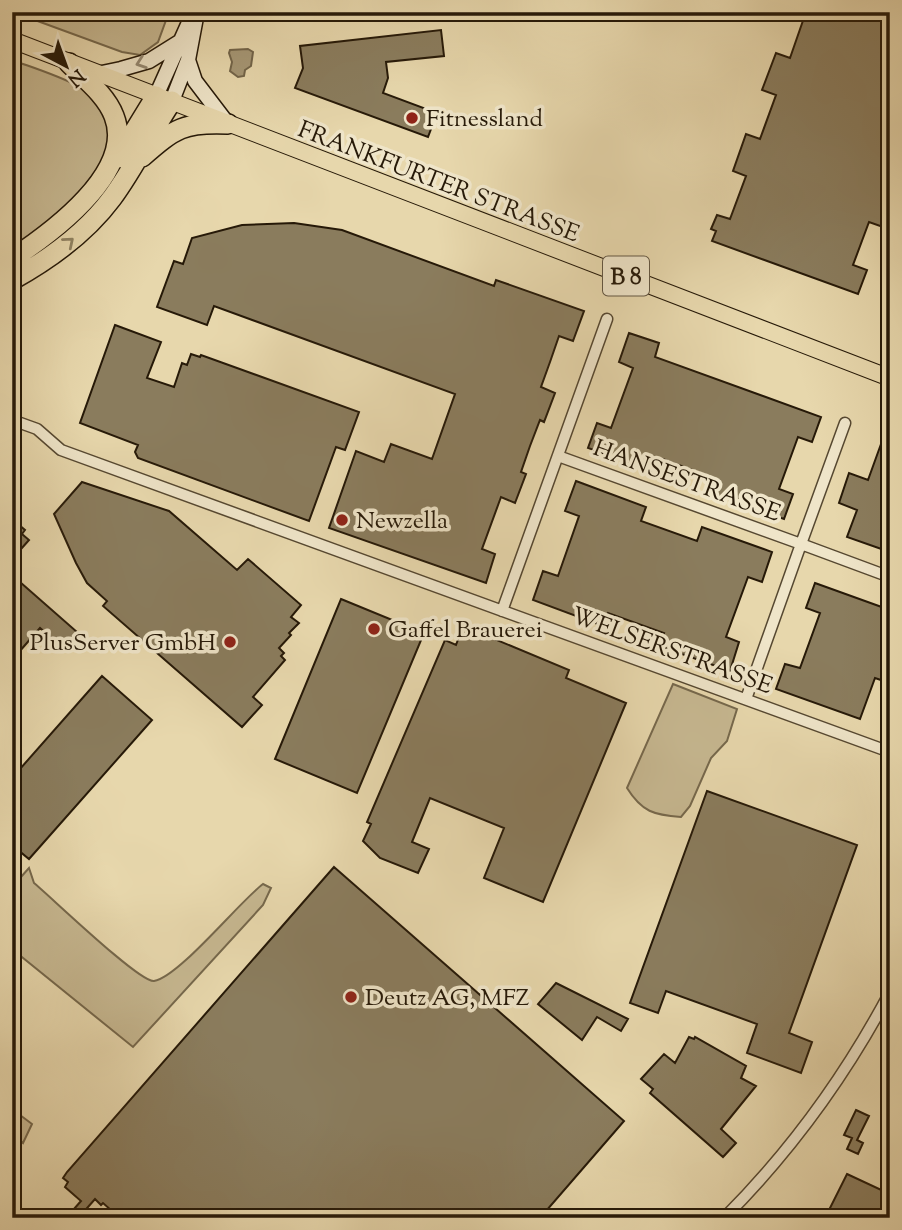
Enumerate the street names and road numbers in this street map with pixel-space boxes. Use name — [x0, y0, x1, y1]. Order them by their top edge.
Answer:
street label: FRANKFURTER STRASSE — [293, 113, 584, 252]
road number: B 8 — [603, 256, 649, 296]
street label: HANSESTRASSE — [588, 432, 785, 532]
street label: WELSERSTRASSE — [566, 600, 777, 704]

